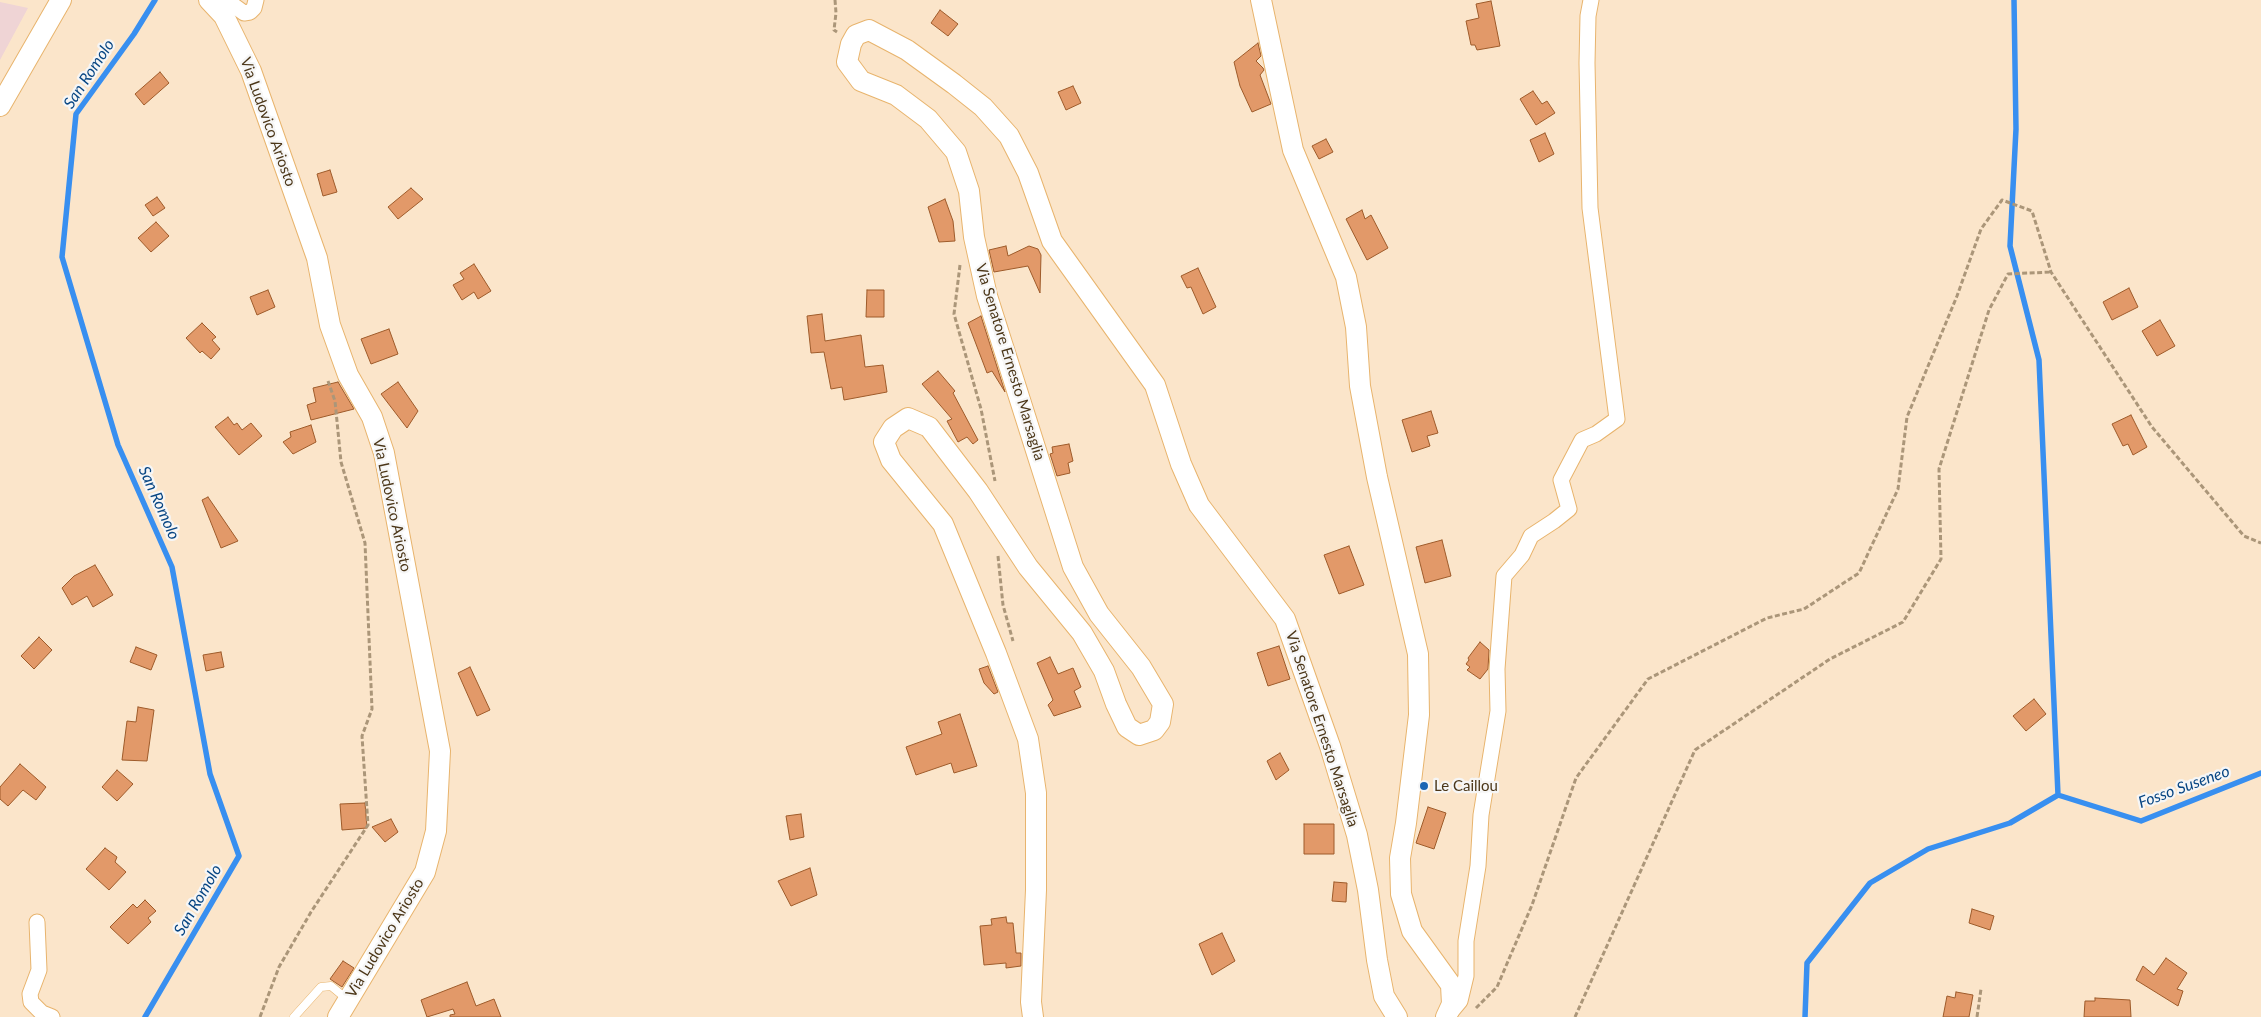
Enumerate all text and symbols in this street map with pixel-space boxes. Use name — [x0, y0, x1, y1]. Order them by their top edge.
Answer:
water label: San Romolo — [60, 36, 118, 112]
street label: Via Ludovico Ariosto — [236, 55, 300, 189]
street label: Via Senatore Ernesto Marsaglia — [971, 261, 1049, 463]
street label: Via Ludovico Ariosto — [369, 437, 415, 573]
water label: San Romolo — [134, 463, 184, 543]
street label: Via Senatore Ernesto Marsaglia — [1282, 629, 1362, 829]
water label: Fosso Suseneo — [2136, 762, 2232, 812]
place label: Le Caillou — [1434, 777, 1498, 795]
marker: Le Caillou — [1418, 780, 1430, 792]
water label: San Romolo — [170, 861, 226, 939]
street label: Via Ludovico Ariosto — [342, 875, 428, 1001]

